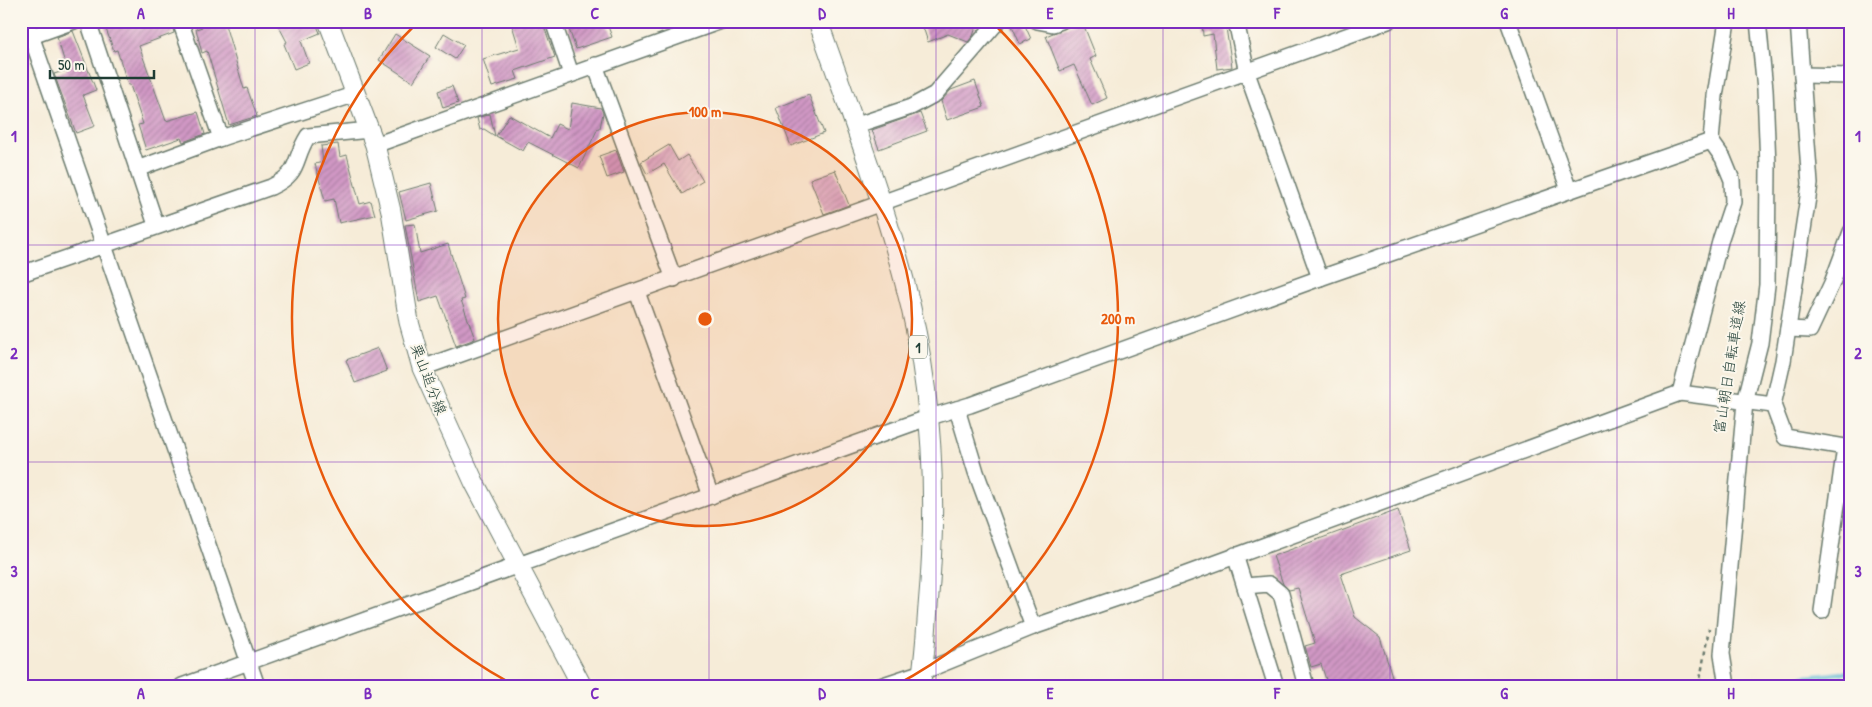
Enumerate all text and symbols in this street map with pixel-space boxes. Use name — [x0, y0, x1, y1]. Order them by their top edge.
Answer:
text: A — [137, 2, 145, 24]
text: B — [364, 2, 372, 24]
text: C — [591, 2, 600, 24]
text: D — [818, 2, 826, 24]
text: E — [1046, 2, 1054, 24]
text: F — [1273, 2, 1281, 24]
text: G — [1500, 2, 1508, 24]
text: H — [1727, 2, 1735, 24]
scale bar — [50, 48, 154, 80]
text: 50 m — [58, 54, 85, 75]
text: 100 m — [689, 101, 721, 122]
text: 1 — [11, 125, 17, 147]
text: 1 — [1855, 125, 1861, 147]
street label: 富山朝日自転車道線 — [1708, 299, 1750, 435]
text: 200 m — [1101, 308, 1135, 329]
centre of rings — [696, 310, 714, 328]
road number: 1 — [909, 336, 927, 358]
street label: 栗山追分線 — [406, 340, 452, 418]
text: 2 — [10, 342, 18, 364]
text: 2 — [1854, 342, 1862, 364]
text: 3 — [10, 560, 18, 582]
text: 3 — [1854, 560, 1862, 582]
text: A — [137, 682, 145, 704]
text: B — [364, 682, 372, 704]
text: C — [591, 682, 600, 704]
text: D — [818, 682, 826, 704]
text: E — [1046, 682, 1054, 704]
text: F — [1273, 682, 1281, 704]
text: G — [1500, 682, 1508, 704]
text: H — [1727, 682, 1735, 704]

